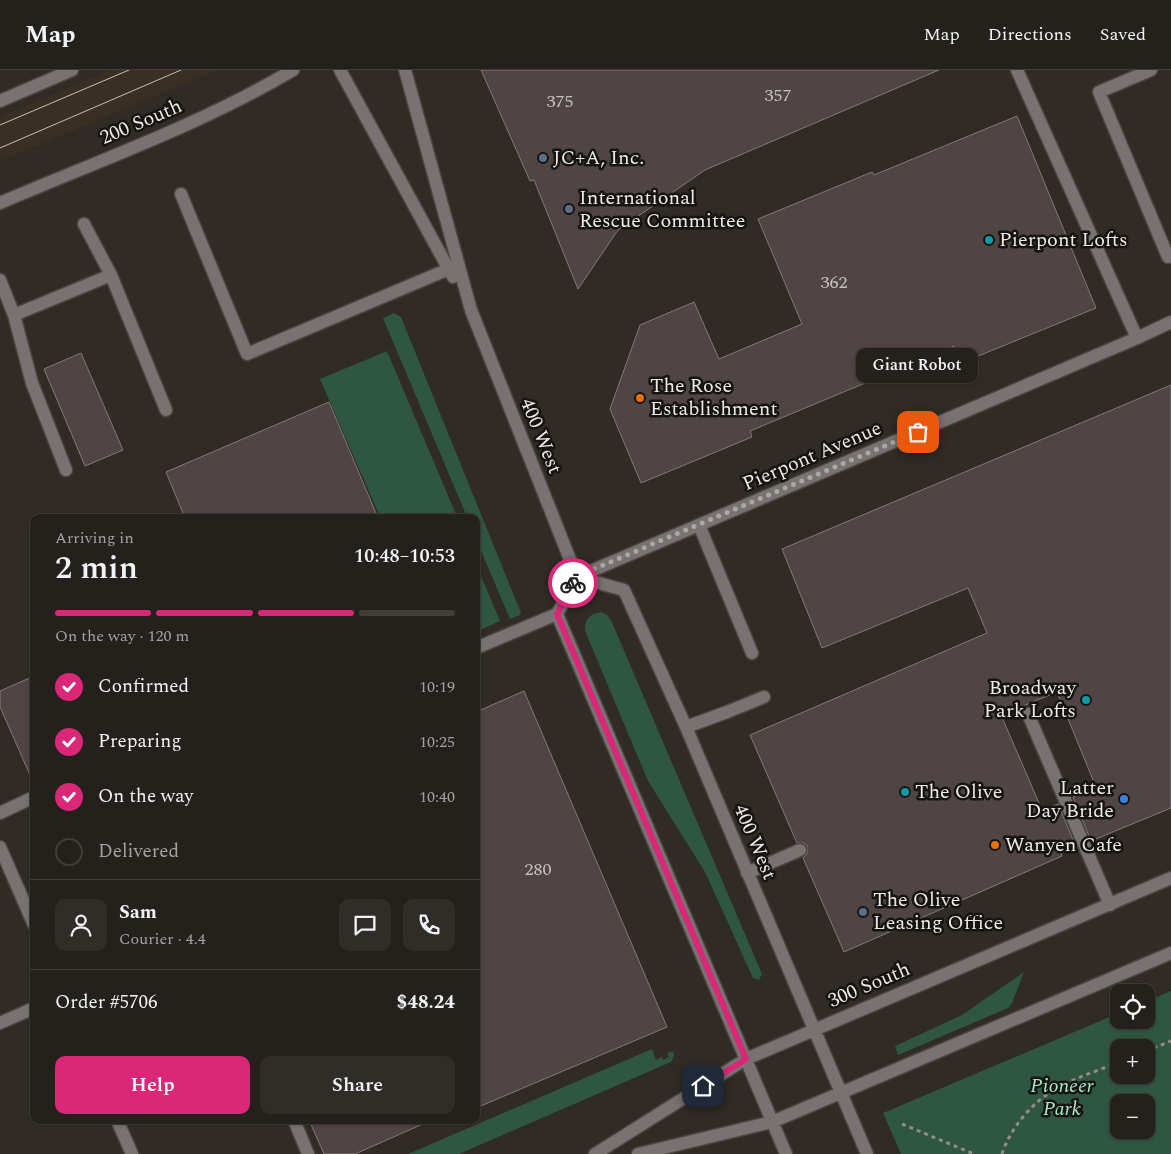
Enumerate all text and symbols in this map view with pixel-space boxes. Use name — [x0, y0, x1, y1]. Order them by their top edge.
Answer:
text: Map — [25, 17, 75, 53]
text: Map — [924, 21, 960, 48]
text: Directions — [988, 21, 1072, 48]
text: Saved — [1100, 21, 1146, 48]
house number: 357 — [765, 82, 792, 109]
house number: 375 — [547, 88, 574, 115]
street label: 200 South — [95, 91, 187, 153]
place label: JC+A, Inc. — [553, 143, 644, 173]
marker: JC+A, Inc. — [537, 152, 549, 164]
place label: International Rescue Committee — [579, 183, 745, 236]
marker: International Rescue Committee — [563, 203, 575, 215]
place label: Pierpont Lofts — [999, 225, 1128, 255]
marker: Pierpont Lofts — [983, 234, 995, 246]
house number: 362 — [821, 269, 848, 296]
callout: Giant Robot — [857, 347, 979, 382]
text: Giant Robot — [873, 353, 961, 377]
place label: The Rose Establishment — [650, 371, 777, 424]
marker: The Rose Establishment — [634, 392, 646, 404]
street label: 400 West — [512, 394, 570, 478]
pin — [897, 411, 939, 453]
street label: Pierpont Avenue — [738, 413, 886, 499]
icon: bag — [904, 418, 932, 446]
text: Arriving in — [55, 526, 134, 550]
text: 10:48–10:53 — [354, 542, 455, 571]
text: 2 min — [55, 544, 138, 593]
courier — [548, 558, 598, 608]
icon: bike — [559, 569, 587, 597]
text: On the way · 120 m — [55, 624, 189, 648]
text: Confirmed — [98, 672, 189, 701]
icon: check — [55, 673, 83, 701]
place label: Broadway Park Lofts — [984, 673, 1077, 726]
text: 10:19 — [419, 675, 455, 699]
marker: Broadway Park Lofts — [1080, 694, 1092, 706]
text: Preparing — [98, 727, 182, 756]
icon: check — [55, 728, 83, 756]
text: 10:25 — [419, 730, 455, 754]
place label: Latter Day Bride — [1026, 773, 1114, 826]
place label: The Olive — [915, 777, 1002, 807]
text: On the way — [98, 782, 194, 811]
icon: check — [55, 783, 83, 811]
text: 10:40 — [419, 785, 455, 809]
marker: The Olive — [899, 786, 911, 798]
marker: Latter Day Bride — [1118, 793, 1130, 805]
street label: 400 West — [726, 800, 784, 884]
place label: Wanyen Cafe — [1005, 830, 1122, 860]
text: Delivered — [98, 837, 179, 866]
marker: Wanyen Cafe — [989, 839, 1001, 851]
house number: 280 — [525, 856, 552, 883]
place label: The Olive Leasing Office — [873, 885, 1003, 938]
text: Sam — [119, 898, 157, 927]
button: person — [55, 899, 107, 951]
button: chat — [339, 899, 391, 951]
button: phone — [403, 899, 455, 951]
marker: The Olive Leasing Office — [857, 906, 869, 918]
text: Courier · 4.4 — [119, 927, 206, 951]
street label: 300 South — [823, 954, 915, 1016]
map controls — [1110, 984, 1155, 1139]
button: locate — [1110, 984, 1155, 1029]
text: Order #5706 — [55, 988, 158, 1017]
text: $48.24 — [397, 988, 455, 1017]
button: + — [1110, 1039, 1155, 1084]
button: Help — [55, 1056, 250, 1114]
button: Share — [260, 1056, 455, 1114]
pin — [682, 1065, 724, 1107]
park label: Pioneer Park — [1030, 1071, 1095, 1124]
icon: home — [689, 1072, 717, 1100]
button: − — [1110, 1094, 1155, 1139]

